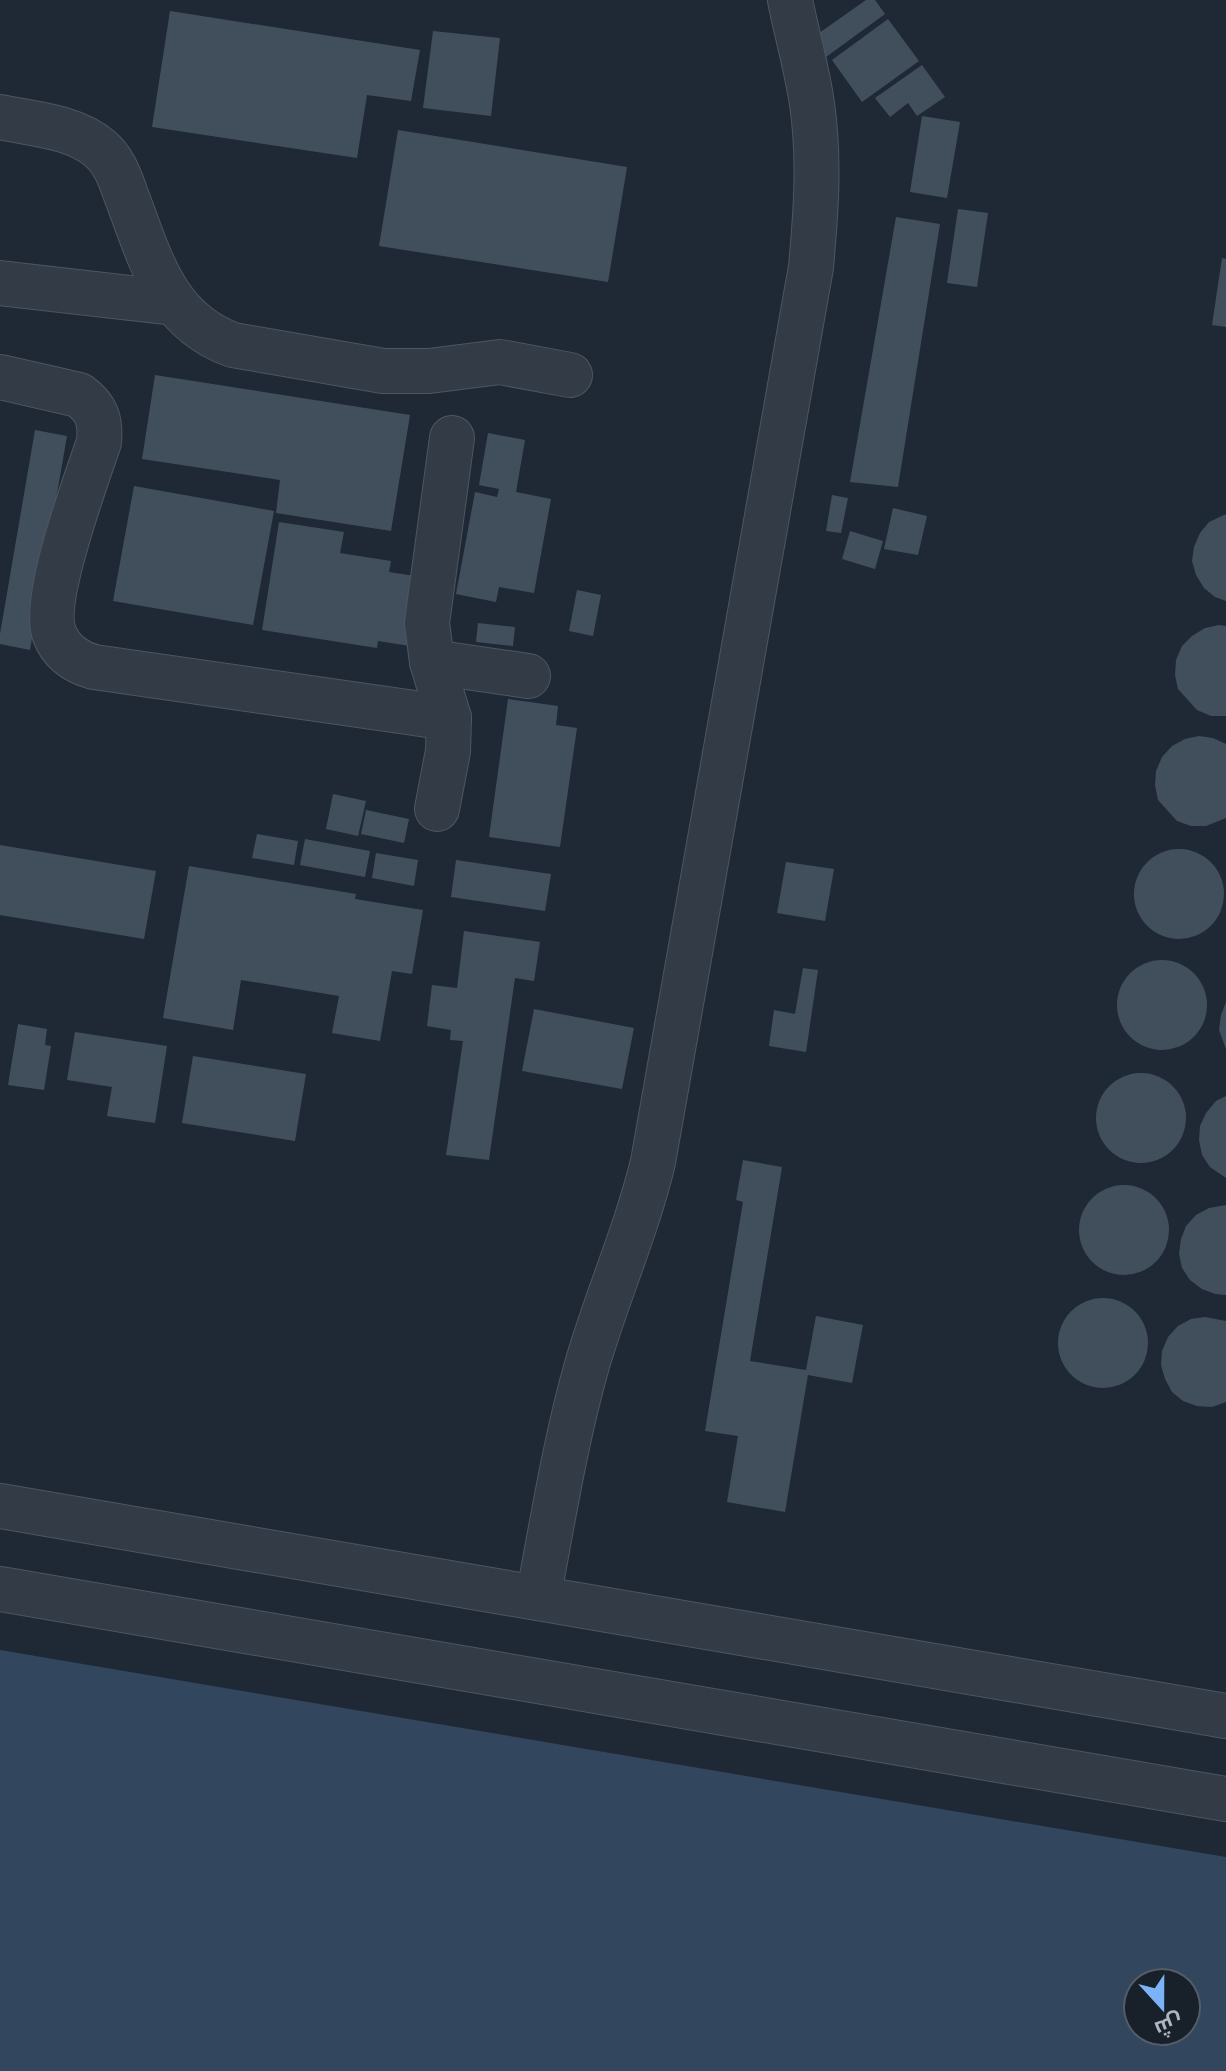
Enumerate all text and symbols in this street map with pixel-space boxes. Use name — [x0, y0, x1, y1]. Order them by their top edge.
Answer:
north arrow — [1122, 1967, 1202, 2047]
text: ش — [1151, 2008, 1187, 2043]

